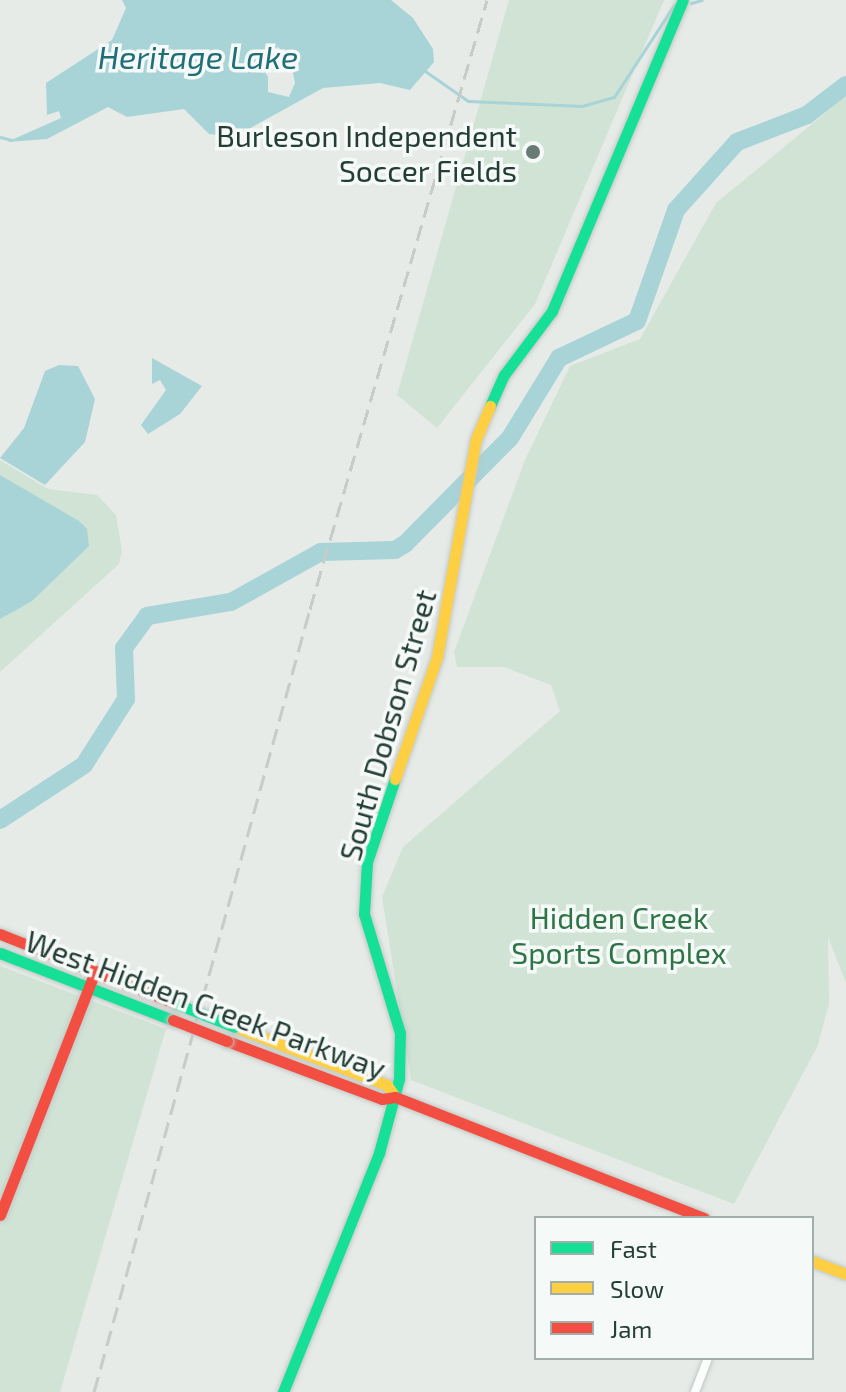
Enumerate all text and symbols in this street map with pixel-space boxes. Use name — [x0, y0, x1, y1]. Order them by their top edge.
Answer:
water label: Heritage Lake — [98, 37, 298, 75]
place label: Burleson Independent Soccer Fields — [216, 117, 517, 188]
marker: Burleson Independent Soccer Fields — [524, 143, 542, 161]
street label: South Dobson Street — [331, 585, 443, 865]
park label: Hidden Creek Sports Complex — [511, 899, 727, 970]
street label: West Hidden Creek Parkway — [21, 922, 391, 1086]
legend — [534, 1216, 814, 1360]
text: Fast — [610, 1234, 657, 1263]
text: Slow — [610, 1274, 664, 1303]
text: Jam — [610, 1314, 652, 1343]

